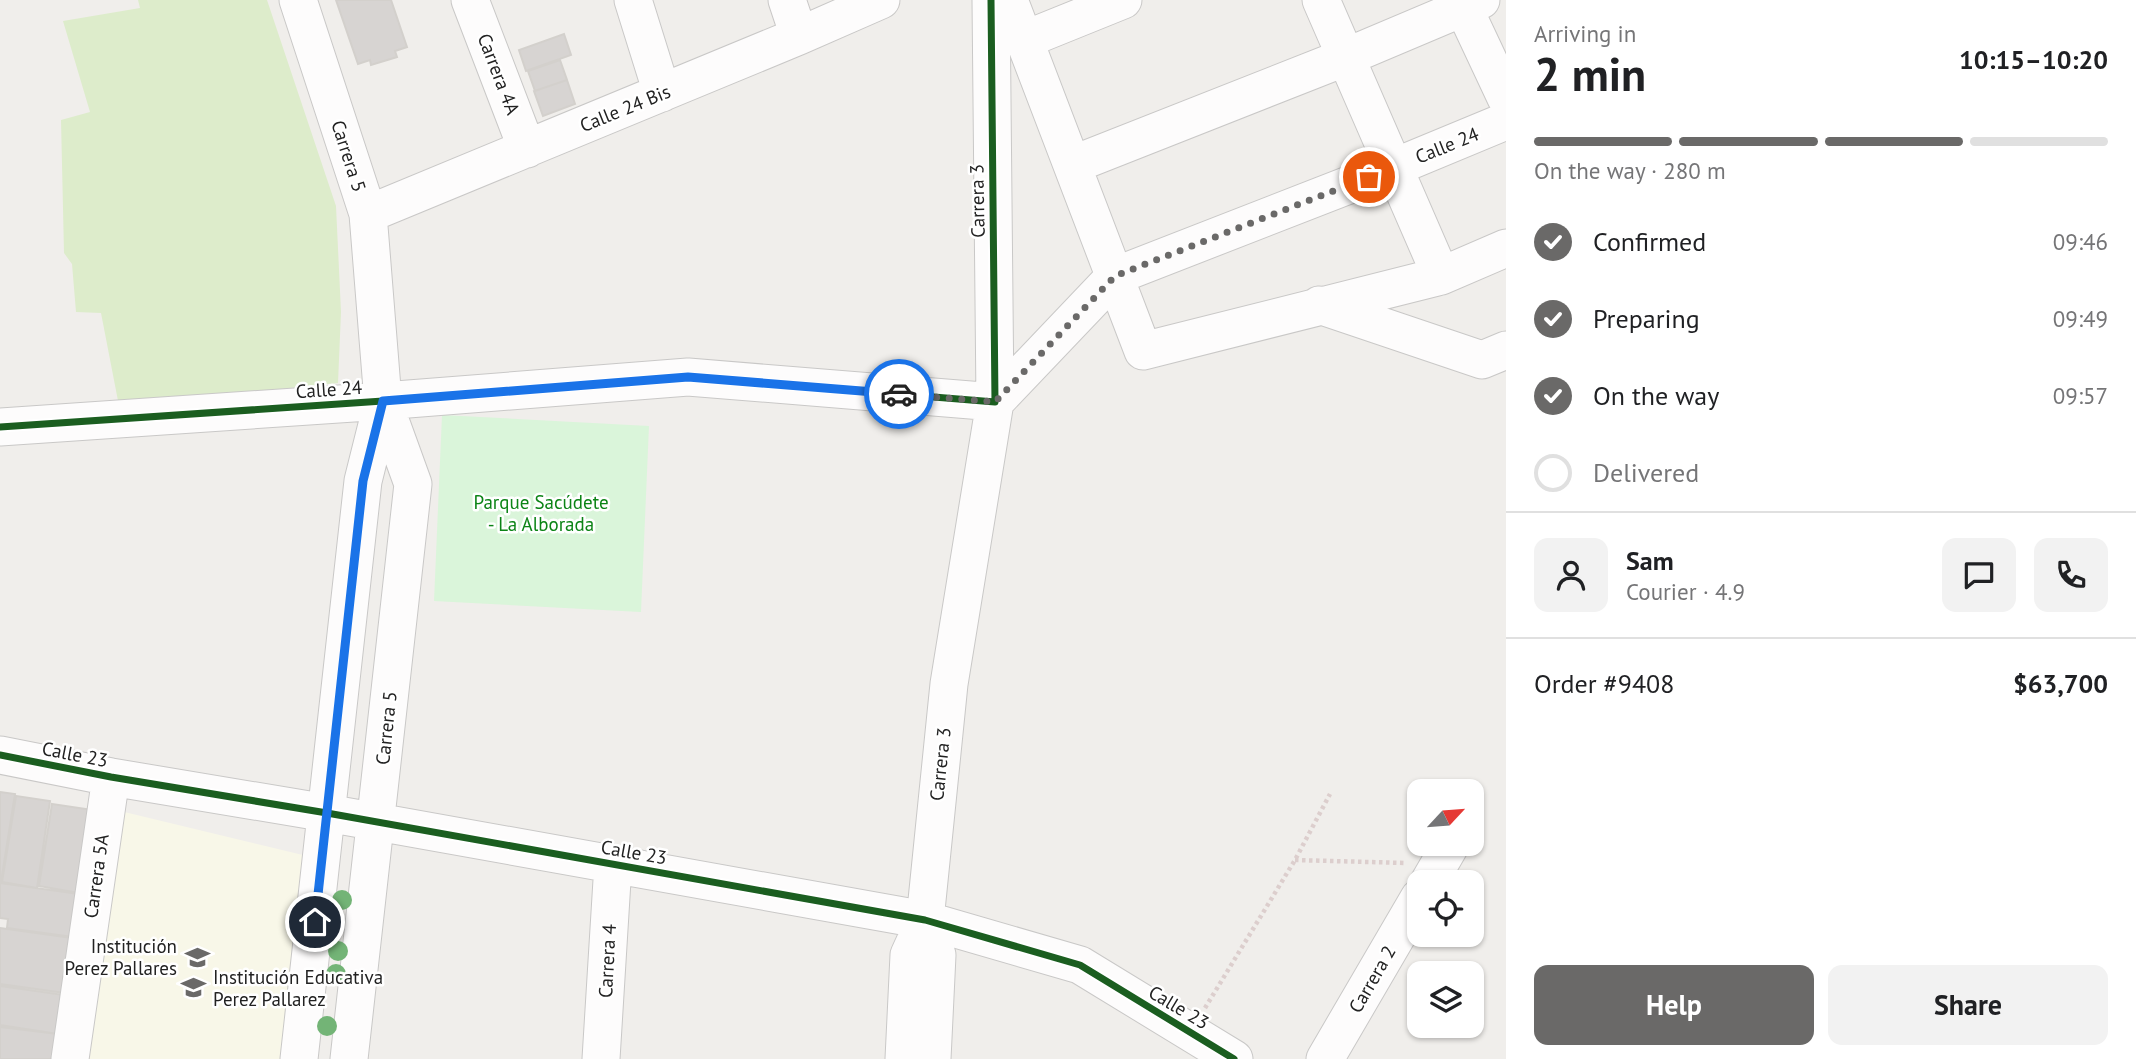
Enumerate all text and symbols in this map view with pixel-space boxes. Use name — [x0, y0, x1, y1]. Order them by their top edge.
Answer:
text: Arriving in — [1534, 19, 1636, 48]
street label: Carrera 4A — [473, 30, 525, 118]
text: 10:15–10:20 — [1959, 43, 2108, 76]
text: 2 min — [1534, 44, 1646, 104]
street label: Calle 24 Bis — [576, 79, 674, 137]
street label: Carrera 5 — [326, 117, 372, 195]
street label: Calle 24 — [1412, 121, 1482, 169]
pin — [1339, 147, 1399, 207]
text: On the way · 280 m — [1534, 156, 1726, 185]
icon: bag — [1350, 158, 1388, 196]
street label: Carrera 3 — [964, 164, 990, 238]
icon: check — [1534, 223, 1572, 261]
text: Confirmed — [1593, 225, 1706, 258]
text: 09:46 — [2053, 227, 2108, 256]
icon: check — [1534, 300, 1572, 338]
text: Preparing — [1593, 302, 1700, 335]
text: 09:49 — [2053, 304, 2108, 333]
courier — [864, 359, 934, 429]
street label: Calle 24 — [295, 375, 363, 403]
icon: car — [880, 375, 918, 413]
icon: check — [1534, 377, 1572, 415]
text: On the way — [1593, 379, 1719, 412]
text: 09:57 — [2053, 381, 2108, 410]
text: Delivered — [1593, 456, 1699, 489]
park label: Parque Sacúdete - La Alborada — [473, 490, 609, 536]
button: person — [1534, 538, 1608, 612]
button: chat — [1942, 538, 2016, 612]
button: phone — [2034, 538, 2108, 612]
text: Sam — [1626, 544, 1674, 577]
text: Courier · 4.9 — [1626, 577, 1745, 606]
text: Order #9408 — [1534, 667, 1674, 700]
text: $63,700 — [2013, 667, 2108, 700]
street label: Carrera 5 — [370, 690, 402, 766]
street label: Carrera 3 — [924, 726, 956, 802]
street label: Calle 23 — [40, 736, 110, 772]
north arrow — [1407, 779, 1484, 856]
map controls — [1407, 779, 1484, 1038]
street label: Carrera 5A — [78, 832, 114, 920]
street label: Calle 23 — [599, 834, 669, 870]
button: locate — [1407, 870, 1484, 947]
pin — [285, 892, 345, 952]
icon: home — [296, 903, 334, 941]
street label: Carrera 4 — [593, 924, 621, 998]
place label: Institución Perez Pallares — [65, 934, 177, 980]
street label: Carrera 2 — [1343, 941, 1401, 1017]
school or university icon: Institución Perez Pallares — [183, 943, 211, 971]
button: layers — [1407, 961, 1484, 1038]
place label: Institución Educativa Perez Pallarez — [213, 965, 383, 1011]
button: Help — [1534, 965, 1814, 1045]
button: Share — [1828, 965, 2108, 1045]
school or university icon: Institución Educativa Perez Pallarez — [179, 974, 207, 1002]
street label: Calle 23 — [1144, 980, 1214, 1034]

